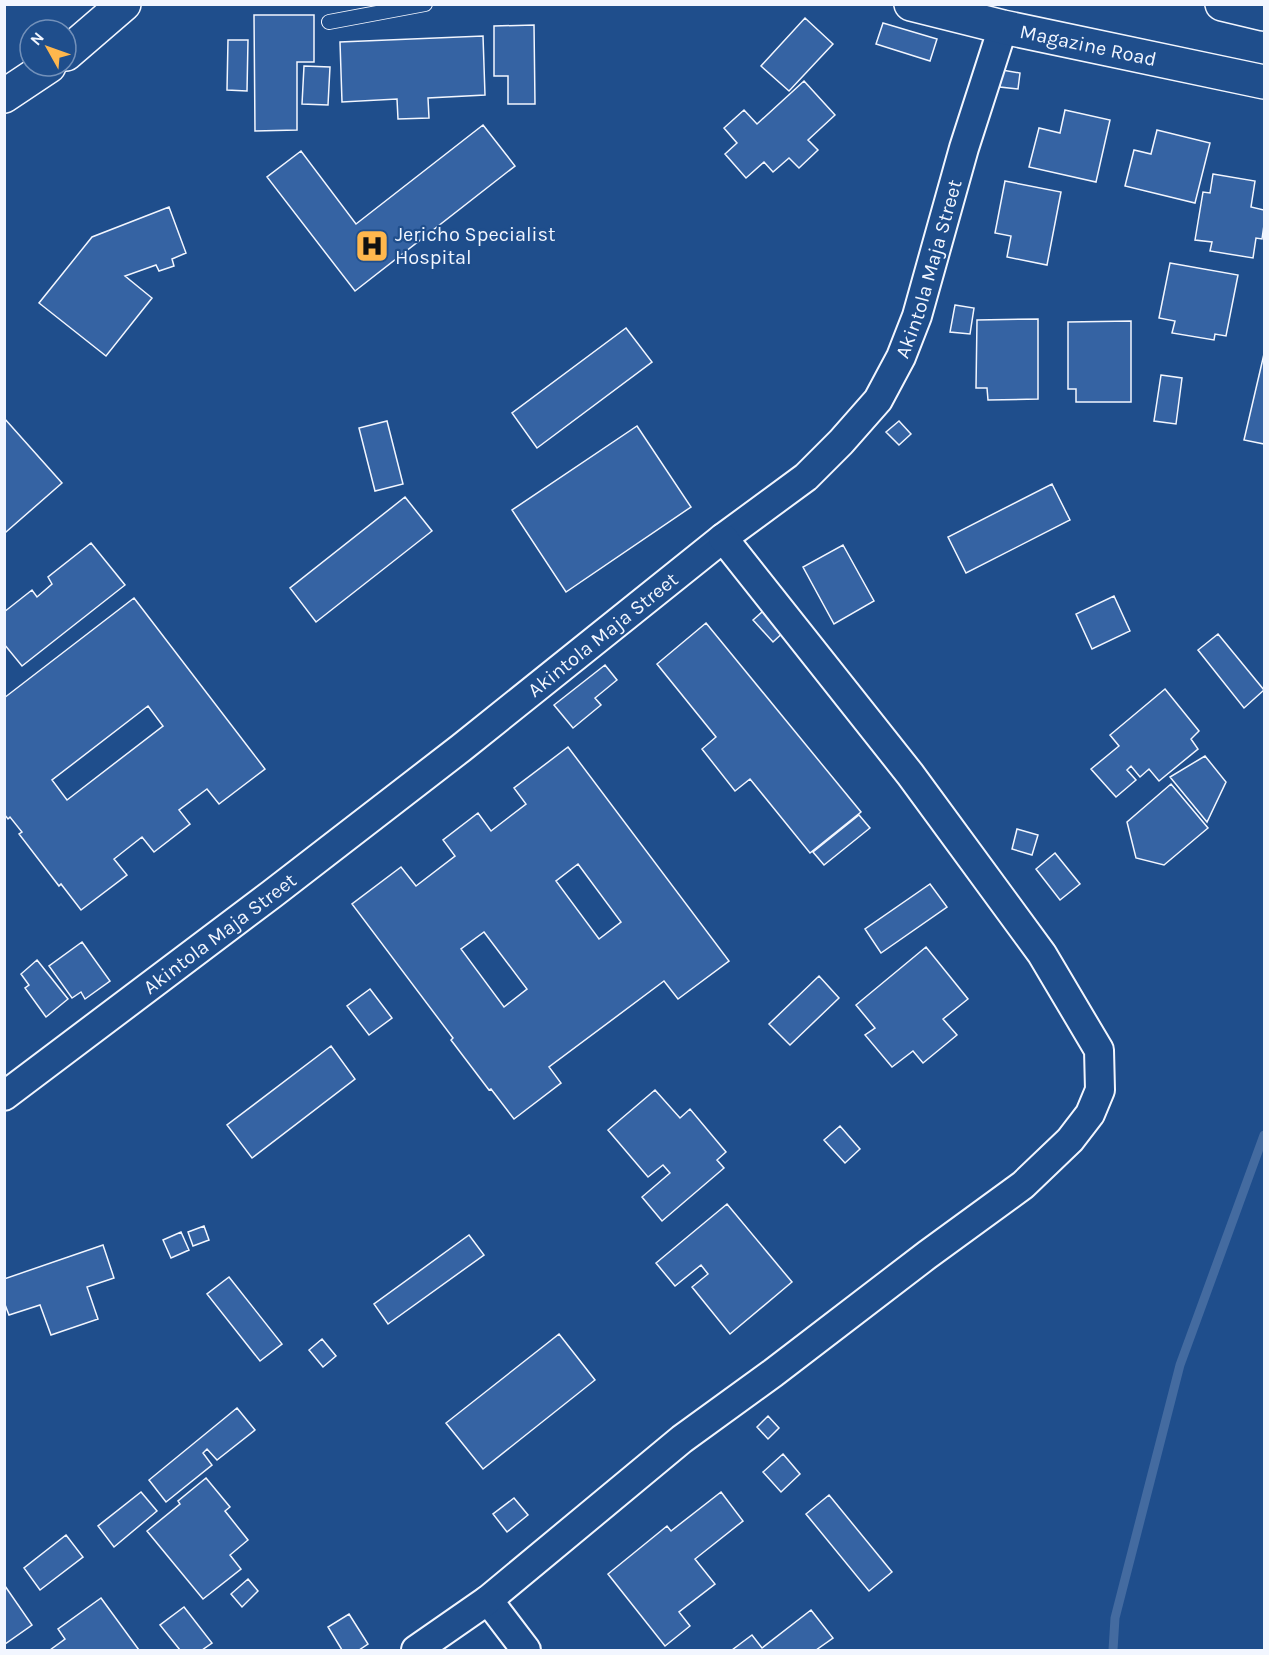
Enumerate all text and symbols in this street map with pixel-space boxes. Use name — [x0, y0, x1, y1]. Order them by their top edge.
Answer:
north arrow — [18, 18, 78, 78]
street label: Magazine Road — [1018, 20, 1159, 71]
text: N — [26, 28, 48, 49]
street label: Akintola Maja Street — [891, 176, 967, 362]
place label: Jericho Specialist Hospital — [395, 223, 556, 269]
hospital icon: Jericho Specialist Hospital — [354, 228, 390, 264]
street label: Akintola Maja Street — [523, 568, 683, 702]
street label: Akintola Maja Street — [139, 868, 301, 999]

